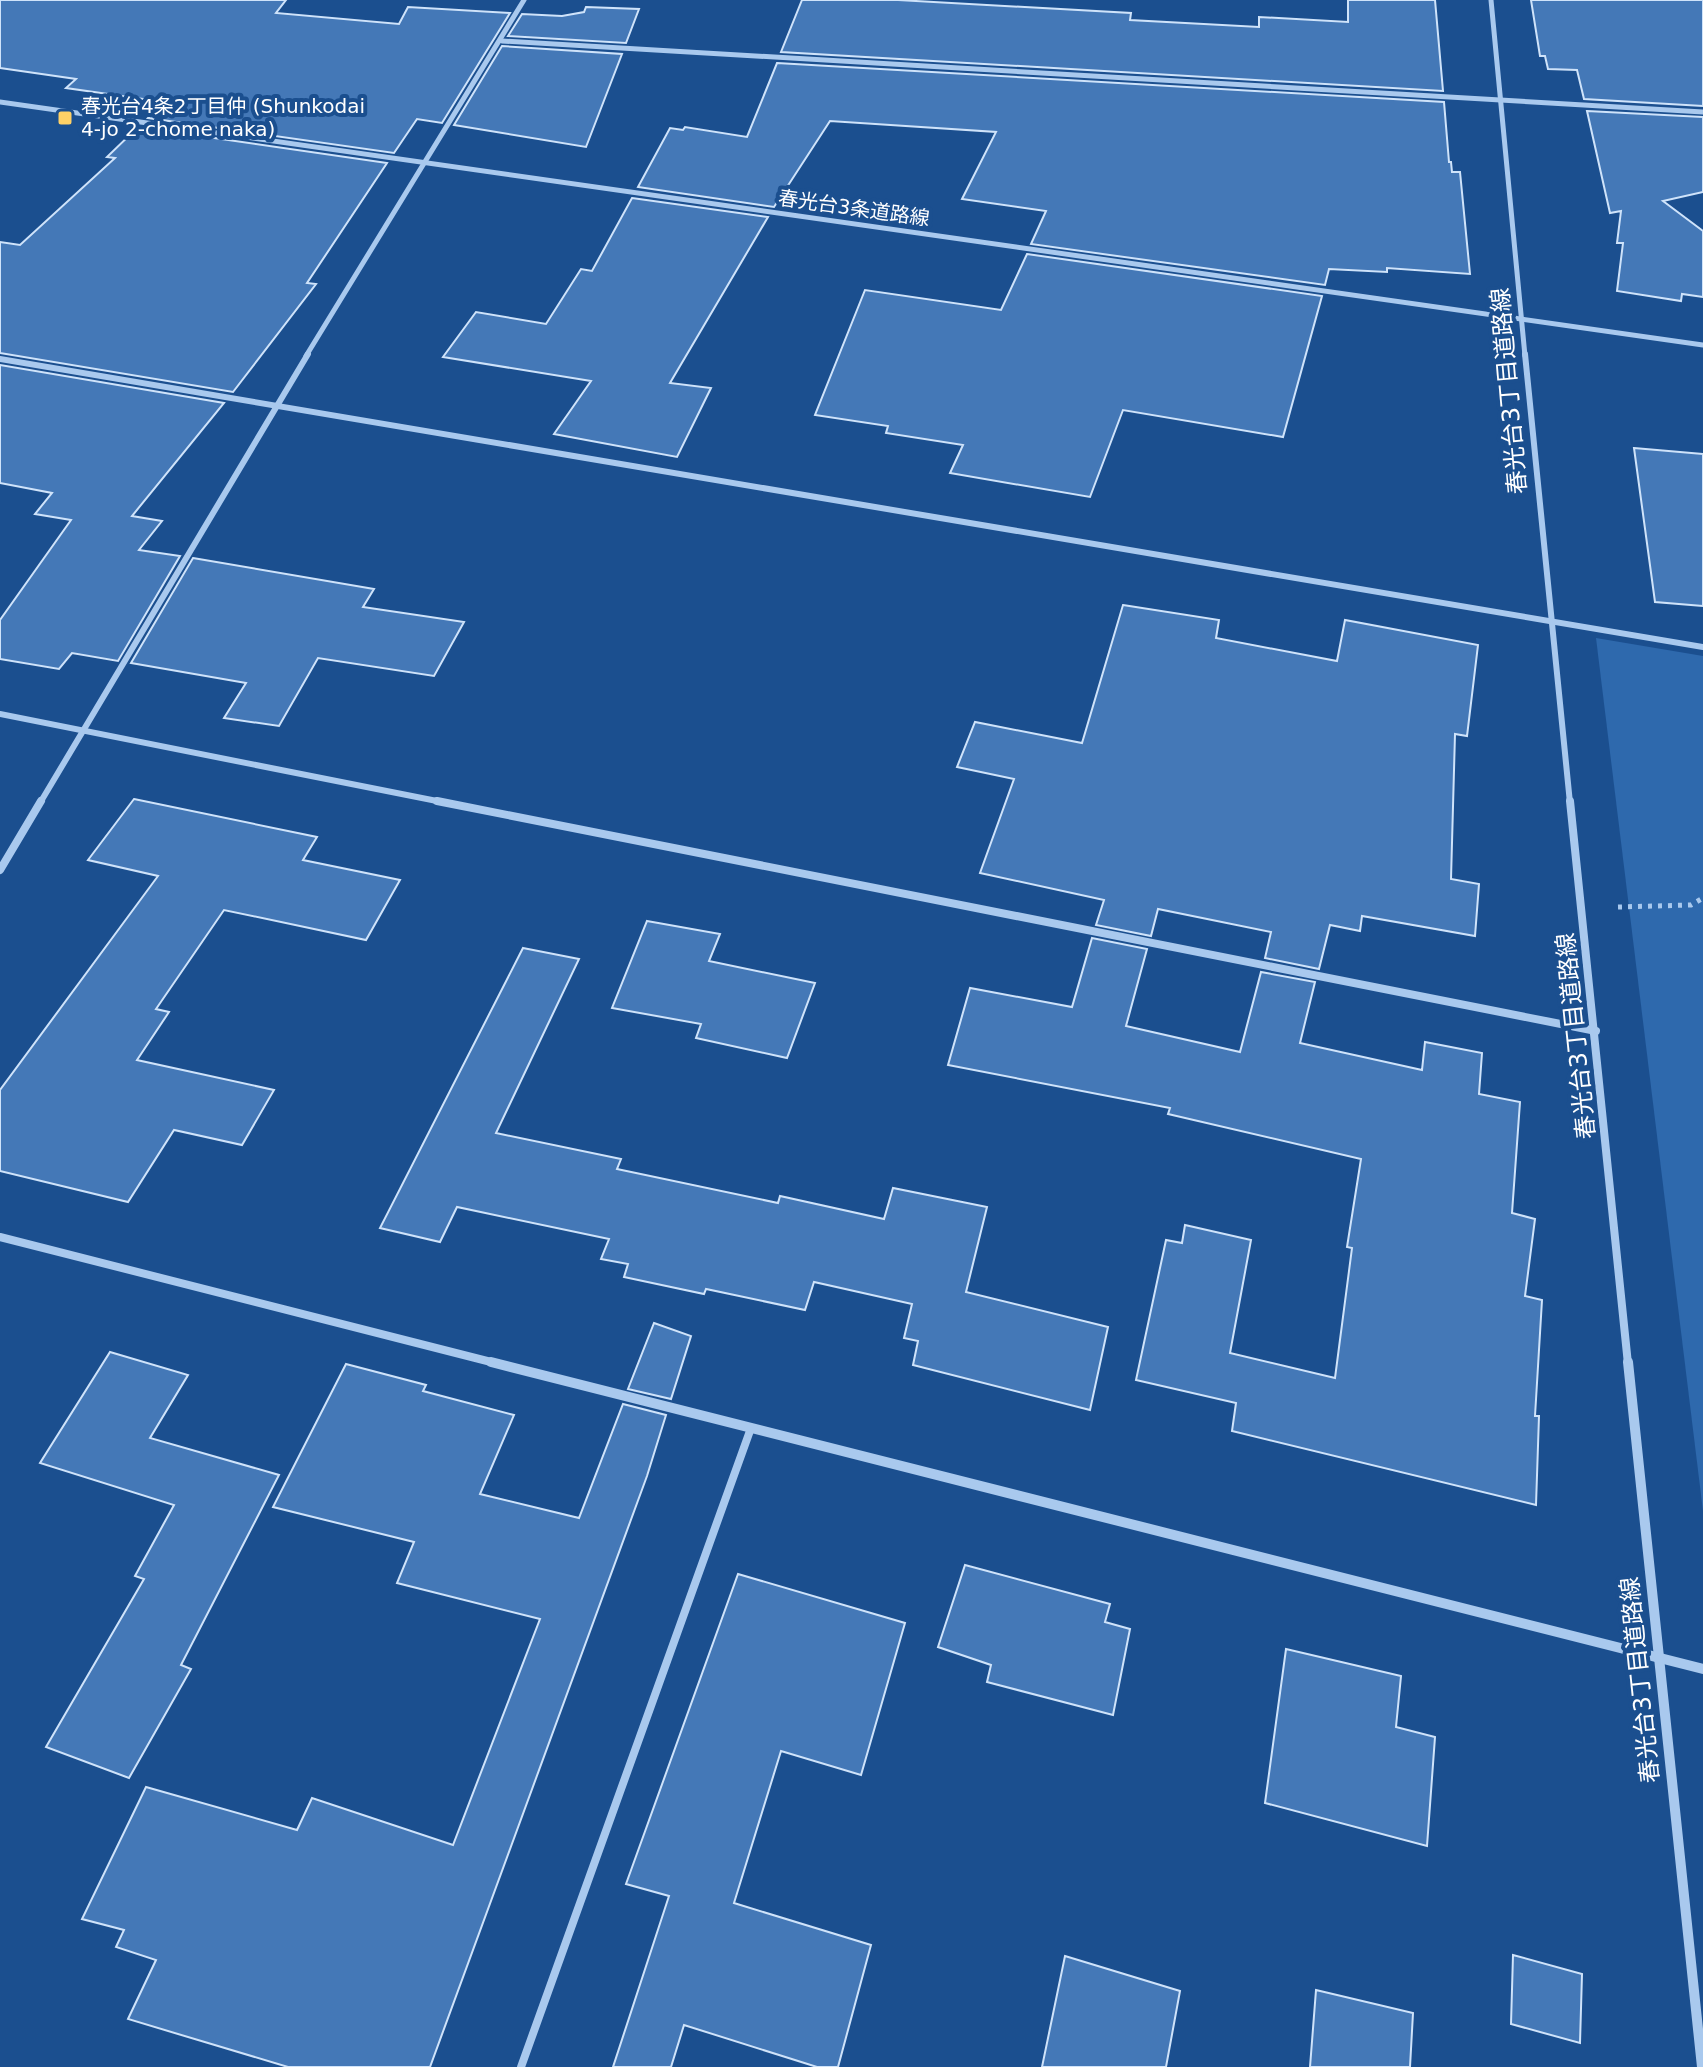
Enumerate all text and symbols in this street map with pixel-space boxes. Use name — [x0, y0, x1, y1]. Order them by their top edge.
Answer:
place label: 春光台4条2丁目仲 (Shunkodai 4-jo 2-chome naka) — [81, 94, 365, 141]
marker: 春光台4条2丁目仲 (Shunkodai 4-jo 2-chome naka) — [56, 109, 74, 127]
street label: 春光台3条道路線 — [777, 185, 931, 231]
street label: 春光台3丁目道路線 — [1486, 287, 1532, 495]
street label: 春光台3丁目道路線 — [1551, 931, 1601, 1141]
street label: 春光台3丁目道路線 — [1615, 1575, 1665, 1785]

